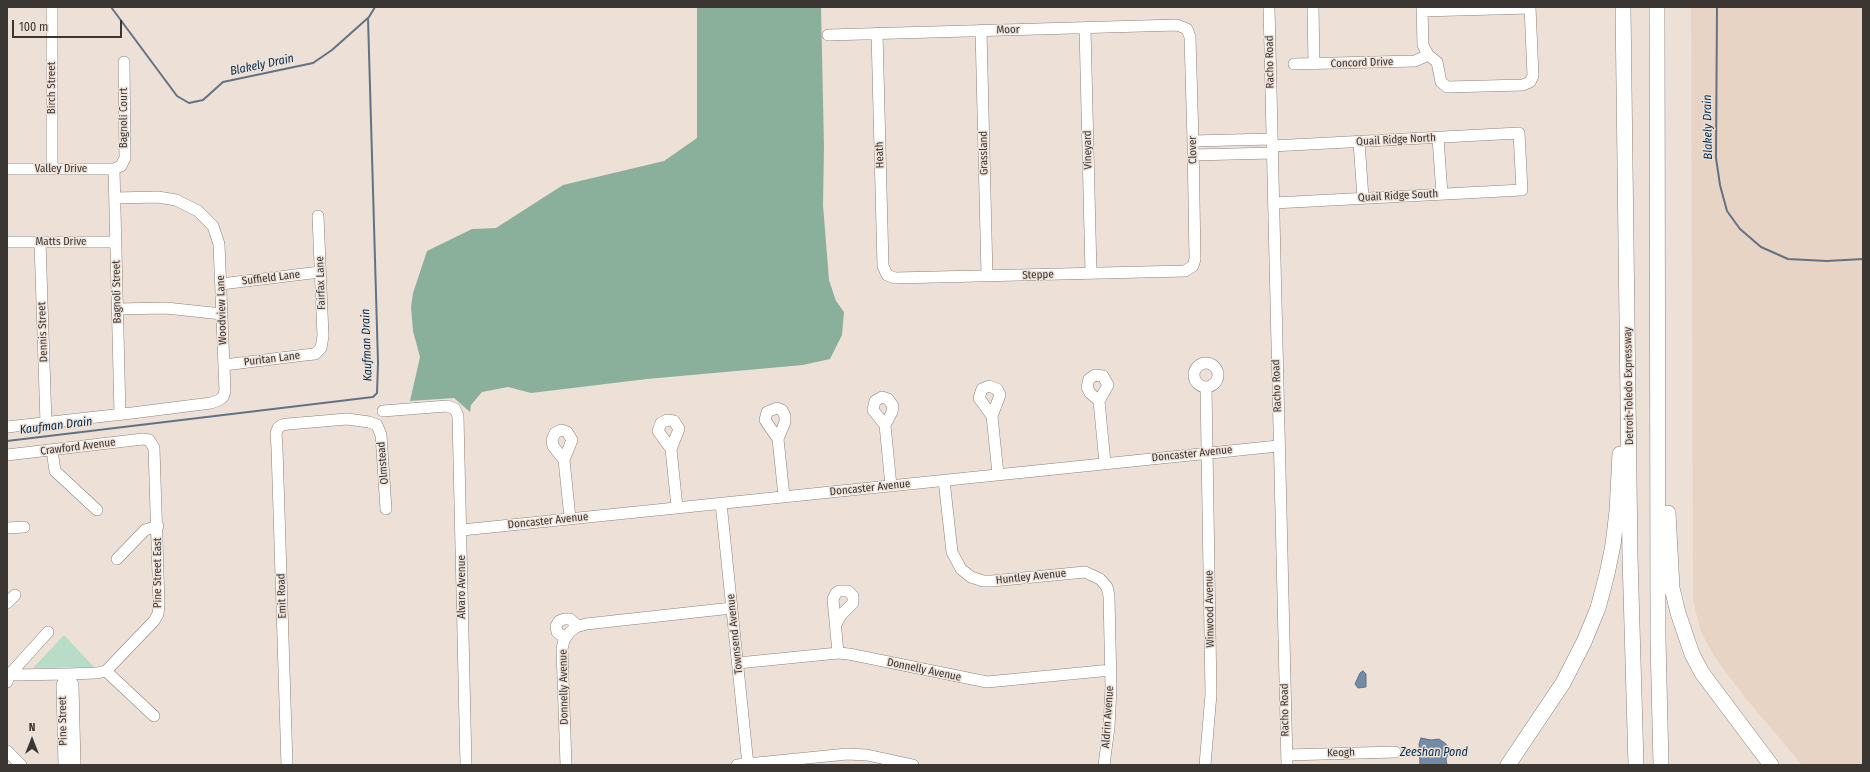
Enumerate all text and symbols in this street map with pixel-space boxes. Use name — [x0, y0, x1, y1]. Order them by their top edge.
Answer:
scale bar — [14, 12, 124, 38]
text: 100 m — [19, 20, 48, 34]
street label: Moor — [996, 23, 1020, 37]
street label: Racho Road — [1263, 35, 1277, 89]
water label: Blakely Drain — [229, 51, 295, 79]
street label: Concord Drive — [1331, 55, 1393, 71]
street label: Birch Street — [45, 62, 59, 114]
street label: Bagnoli Court — [117, 88, 131, 148]
water label: Blakely Drain — [1700, 94, 1716, 160]
street label: Vineyard — [1081, 130, 1095, 170]
street label: Grassland — [977, 131, 991, 175]
street label: Quail Ridge North — [1356, 131, 1436, 149]
street label: Clover — [1186, 136, 1200, 164]
street label: Heath — [873, 141, 887, 169]
street label: Valley Drive — [35, 162, 87, 176]
street label: Quail Ridge South — [1358, 187, 1438, 205]
street label: Matts Drive — [36, 235, 86, 249]
street label: Fairfax Lane — [313, 256, 329, 310]
street label: Bagnoli Street — [110, 260, 124, 324]
street label: Suffield Lane — [241, 268, 301, 288]
street label: Steppe — [1022, 268, 1054, 282]
street label: Woodview Lane — [214, 275, 230, 345]
street label: Dennis Street — [35, 302, 51, 362]
water label: Kaufman Drain — [359, 308, 375, 382]
street label: Detroit-Toledo Expressway — [1621, 327, 1637, 445]
street label: Puritan Lane — [243, 349, 301, 369]
street label: Racho Road — [1269, 359, 1285, 413]
water label: Kaufman Drain — [19, 414, 93, 438]
street label: Crawford Avenue — [40, 436, 116, 458]
street label: Olmstead — [375, 441, 391, 485]
street label: Doncaster Avenue — [1151, 443, 1233, 465]
street label: Doncaster Avenue — [829, 477, 911, 499]
street label: Doncaster Avenue — [507, 510, 589, 532]
street label: Pine Street East — [151, 538, 165, 608]
street label: Alvaro Avenue — [455, 555, 469, 619]
street label: Huntley Avenue — [995, 567, 1067, 587]
street label: Winwood Avenue — [1203, 570, 1217, 648]
street label: Emit Road — [275, 573, 289, 619]
street label: Townsend Avenue — [724, 593, 746, 675]
street label: Donnelly Avenue — [557, 649, 571, 725]
street label: Donnelly Avenue — [886, 656, 962, 684]
street label: Racho Road — [1278, 683, 1292, 737]
street label: Aldrin Avenue — [1099, 685, 1117, 749]
street label: Pine Street — [56, 696, 70, 746]
north arrow — [12, 720, 52, 760]
text: N — [29, 721, 35, 734]
street label: Keogh — [1327, 746, 1355, 760]
water label: Zeeshan Pond — [1400, 746, 1468, 760]

